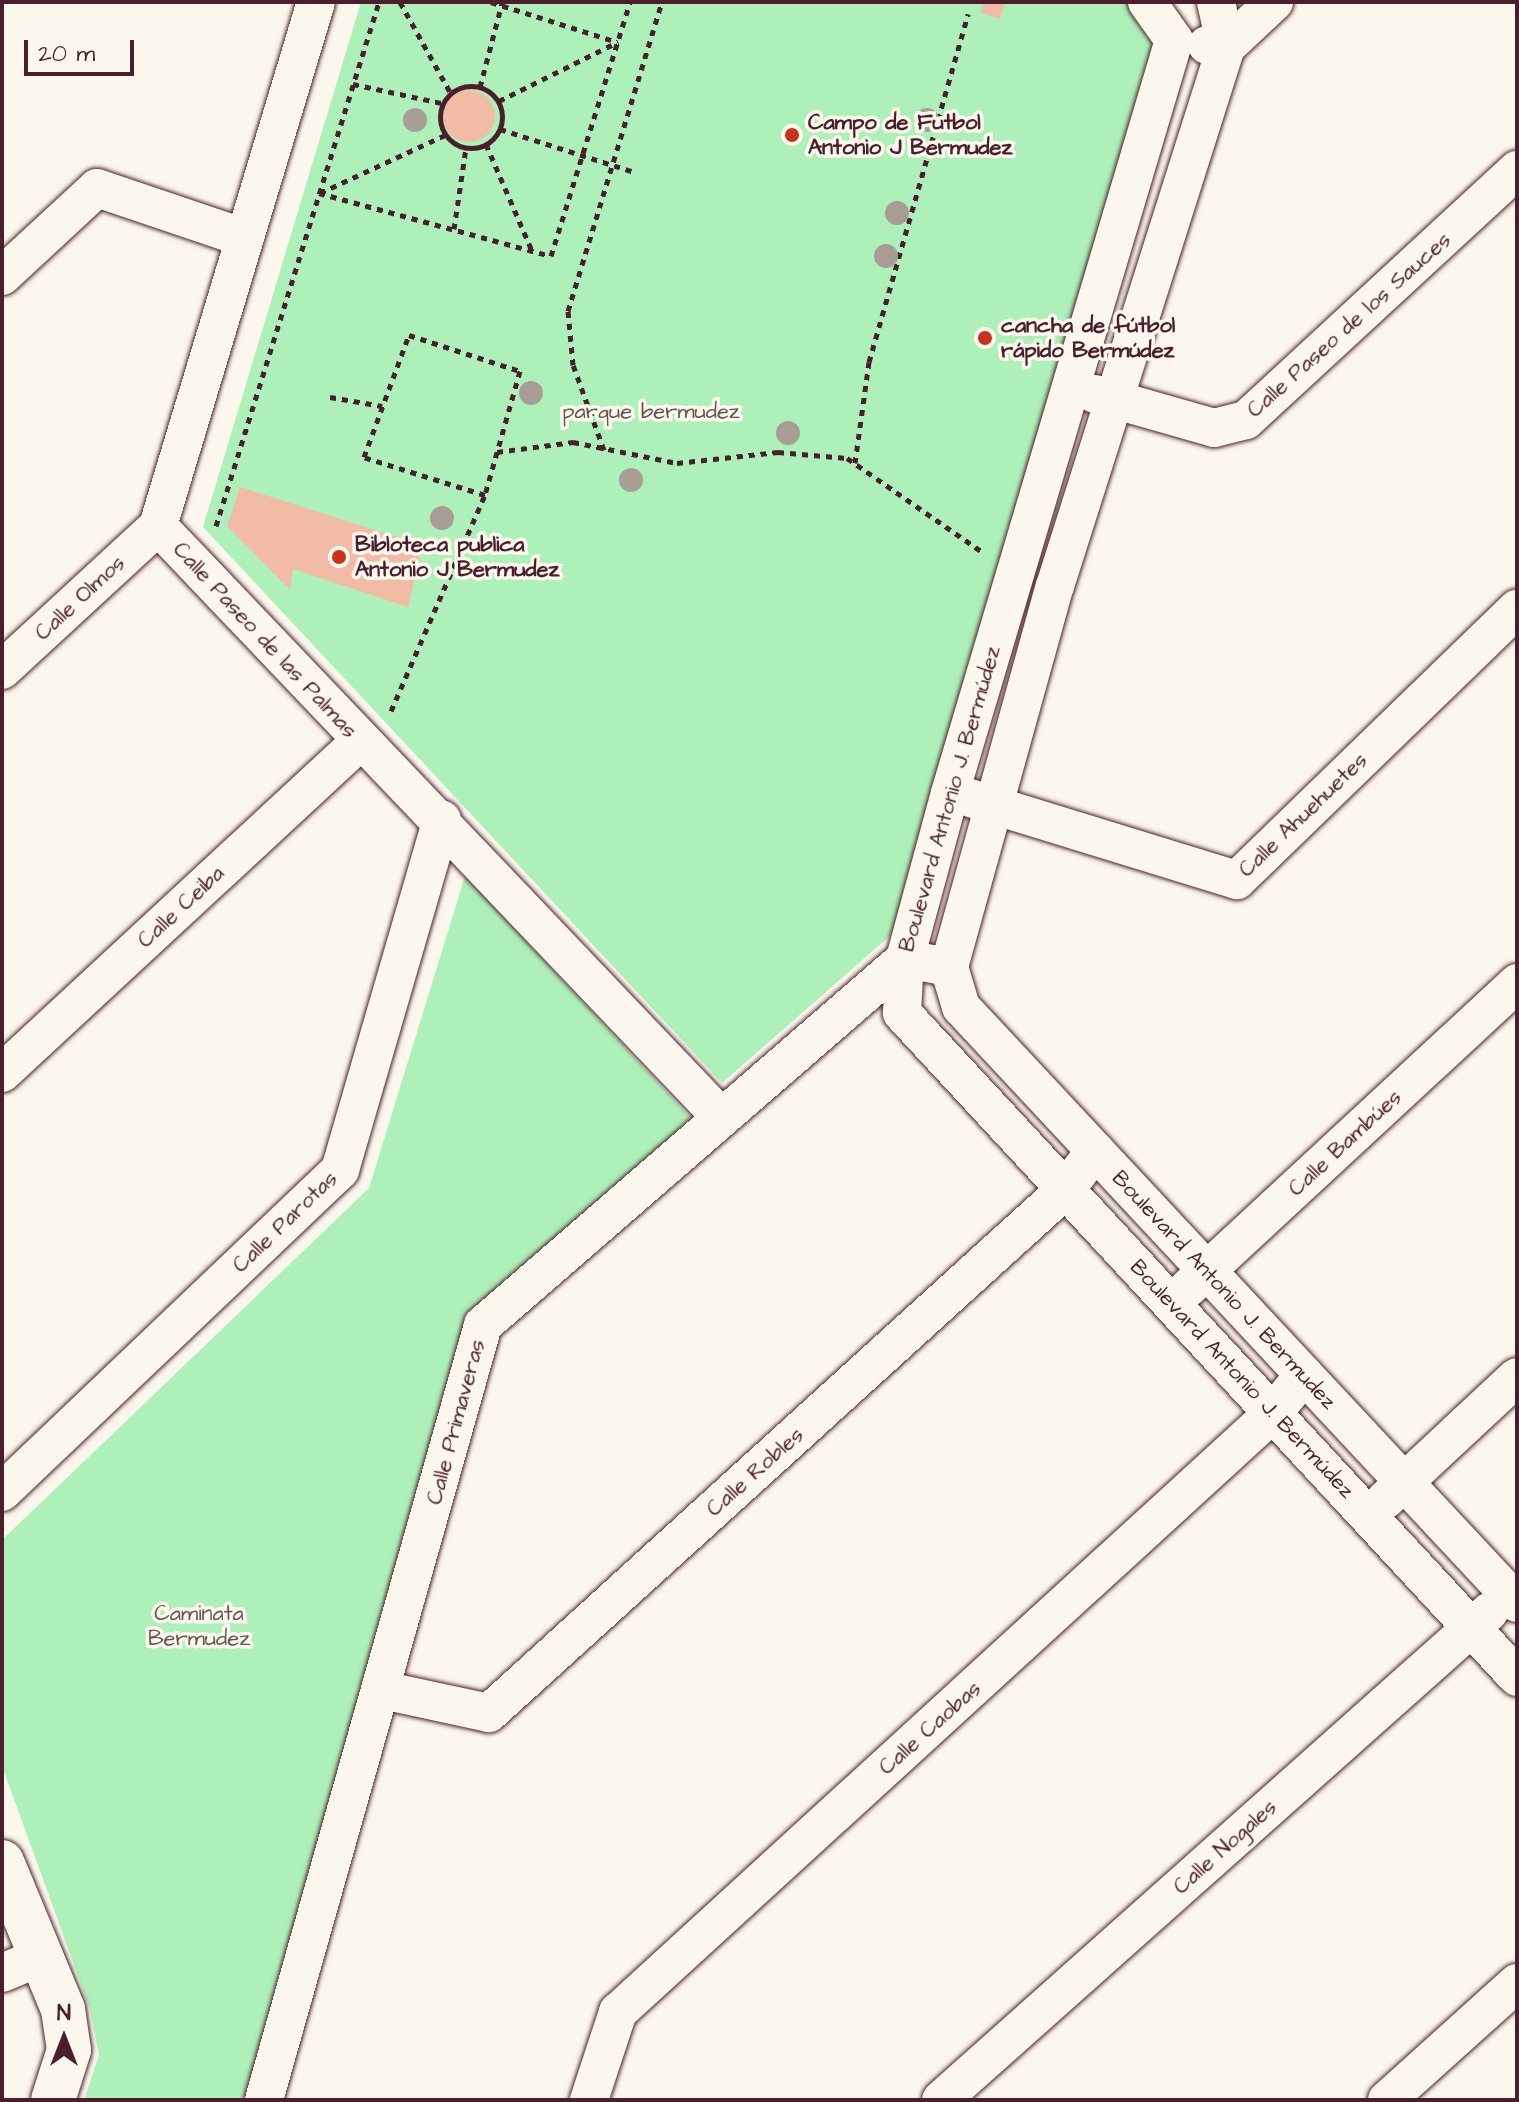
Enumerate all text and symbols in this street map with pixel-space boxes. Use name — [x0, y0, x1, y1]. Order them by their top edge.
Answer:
scale bar — [28, 24, 138, 74]
text: 20 m — [38, 37, 95, 71]
place label: Campo de Futbol Antonio J Bermudez — [808, 109, 1012, 160]
marker: Campo de Futbol Antonio J Bermudez — [783, 126, 801, 144]
street label: Calle Paseo de los Sauces — [1242, 227, 1456, 423]
place label: cancha de fútbol rápido Bermúdez — [1001, 312, 1175, 364]
marker: cancha de fútbol rápido Bermúdez — [976, 329, 994, 347]
park label: parque bermudez — [562, 399, 740, 425]
place label: Bibloteca publica Antonio J Bermudez — [355, 531, 559, 582]
street label: Calle Paseo de las Palmas — [167, 537, 363, 743]
marker: Bibloteca publica Antonio J Bermudez — [330, 548, 348, 566]
street label: Calle Olmos — [30, 550, 130, 646]
street label: Boulevard Antonio J. Bermúdez — [894, 643, 1006, 955]
street label: Calle Ahuehuetes — [1233, 747, 1373, 883]
street label: Calle Ceiba — [132, 860, 230, 954]
street label: Calle Bambúes — [1283, 1084, 1407, 1202]
street label: Boulevard Antonio J. Bermudez — [1106, 1165, 1342, 1415]
street label: Calle Parotas — [227, 1166, 343, 1278]
street label: Boulevard Antonio J. Bermúdez — [1124, 1254, 1360, 1504]
street label: Calle Primaveras — [421, 1337, 491, 1507]
street label: Calle Robles — [701, 1422, 809, 1522]
park label: Caminata Bermudez — [148, 1600, 250, 1652]
street label: Calle Caobas — [874, 1675, 986, 1781]
street label: Calle Nogales — [1168, 1794, 1282, 1900]
north arrow — [24, 1998, 104, 2078]
text: N — [57, 1998, 71, 2029]

